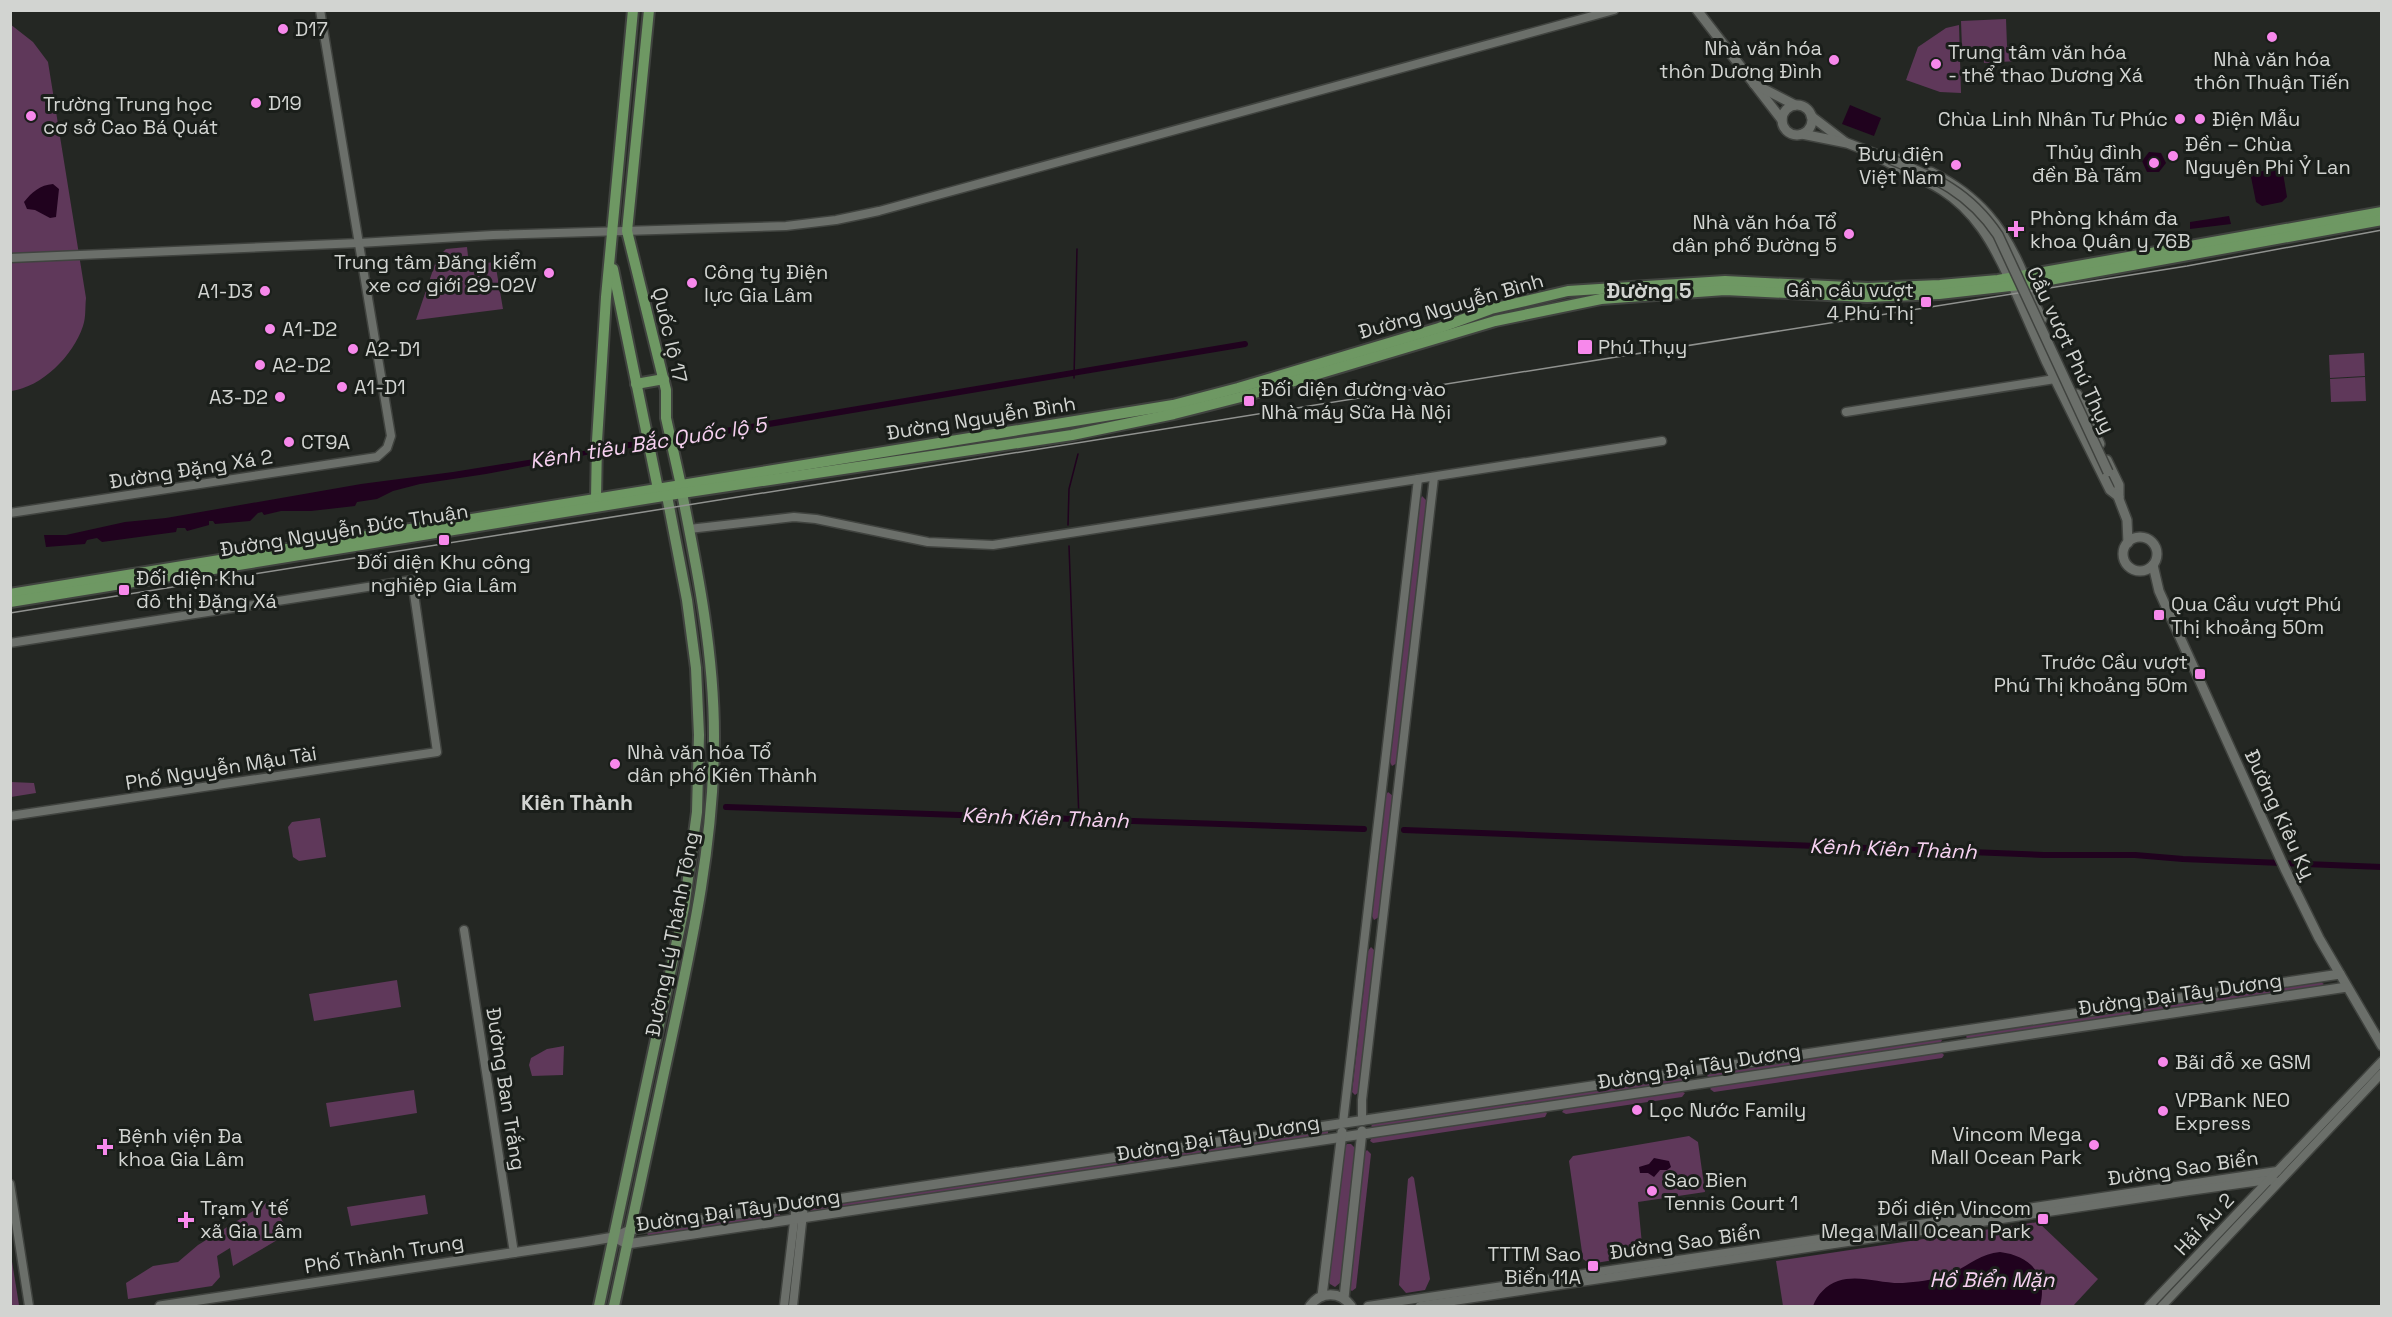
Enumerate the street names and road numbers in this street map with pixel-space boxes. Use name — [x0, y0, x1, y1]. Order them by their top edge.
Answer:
street label: Cầu vượt Phú Thụy — [2021, 262, 2121, 438]
street label: Đường Nguyễn Bình — [1355, 267, 1547, 345]
street label: Quốc lộ 17 — [646, 285, 694, 385]
street label: Đường Nguyễn Bình — [884, 390, 1078, 446]
street label: Đường Đặng Xá 2 — [107, 443, 275, 495]
street label: Đường Nguyễn Đức Thuận — [218, 498, 470, 562]
street label: Phố Nguyễn Mậu Tài — [123, 740, 319, 796]
street label: Đường Kiêu Kỵ — [2239, 745, 2322, 884]
street label: Đường Lý Thánh Tông — [639, 829, 705, 1039]
street label: Đường Đại Tây Dương — [2076, 967, 2284, 1021]
street label: Đường Ban Trắng — [480, 1006, 532, 1172]
street label: Đường Đại Tây Dương — [1596, 1037, 1802, 1095]
street label: Đường Đại Tây Dương — [1115, 1109, 1321, 1167]
street label: Đường Sao Biển — [2106, 1145, 2260, 1191]
street label: Đường Đại Tây Dương — [634, 1183, 842, 1237]
street label: Hải Âu 2 — [2168, 1187, 2240, 1261]
street label: Đường Sao Biển — [1608, 1219, 1762, 1265]
street label: Phố Thành Trung — [302, 1229, 466, 1279]

